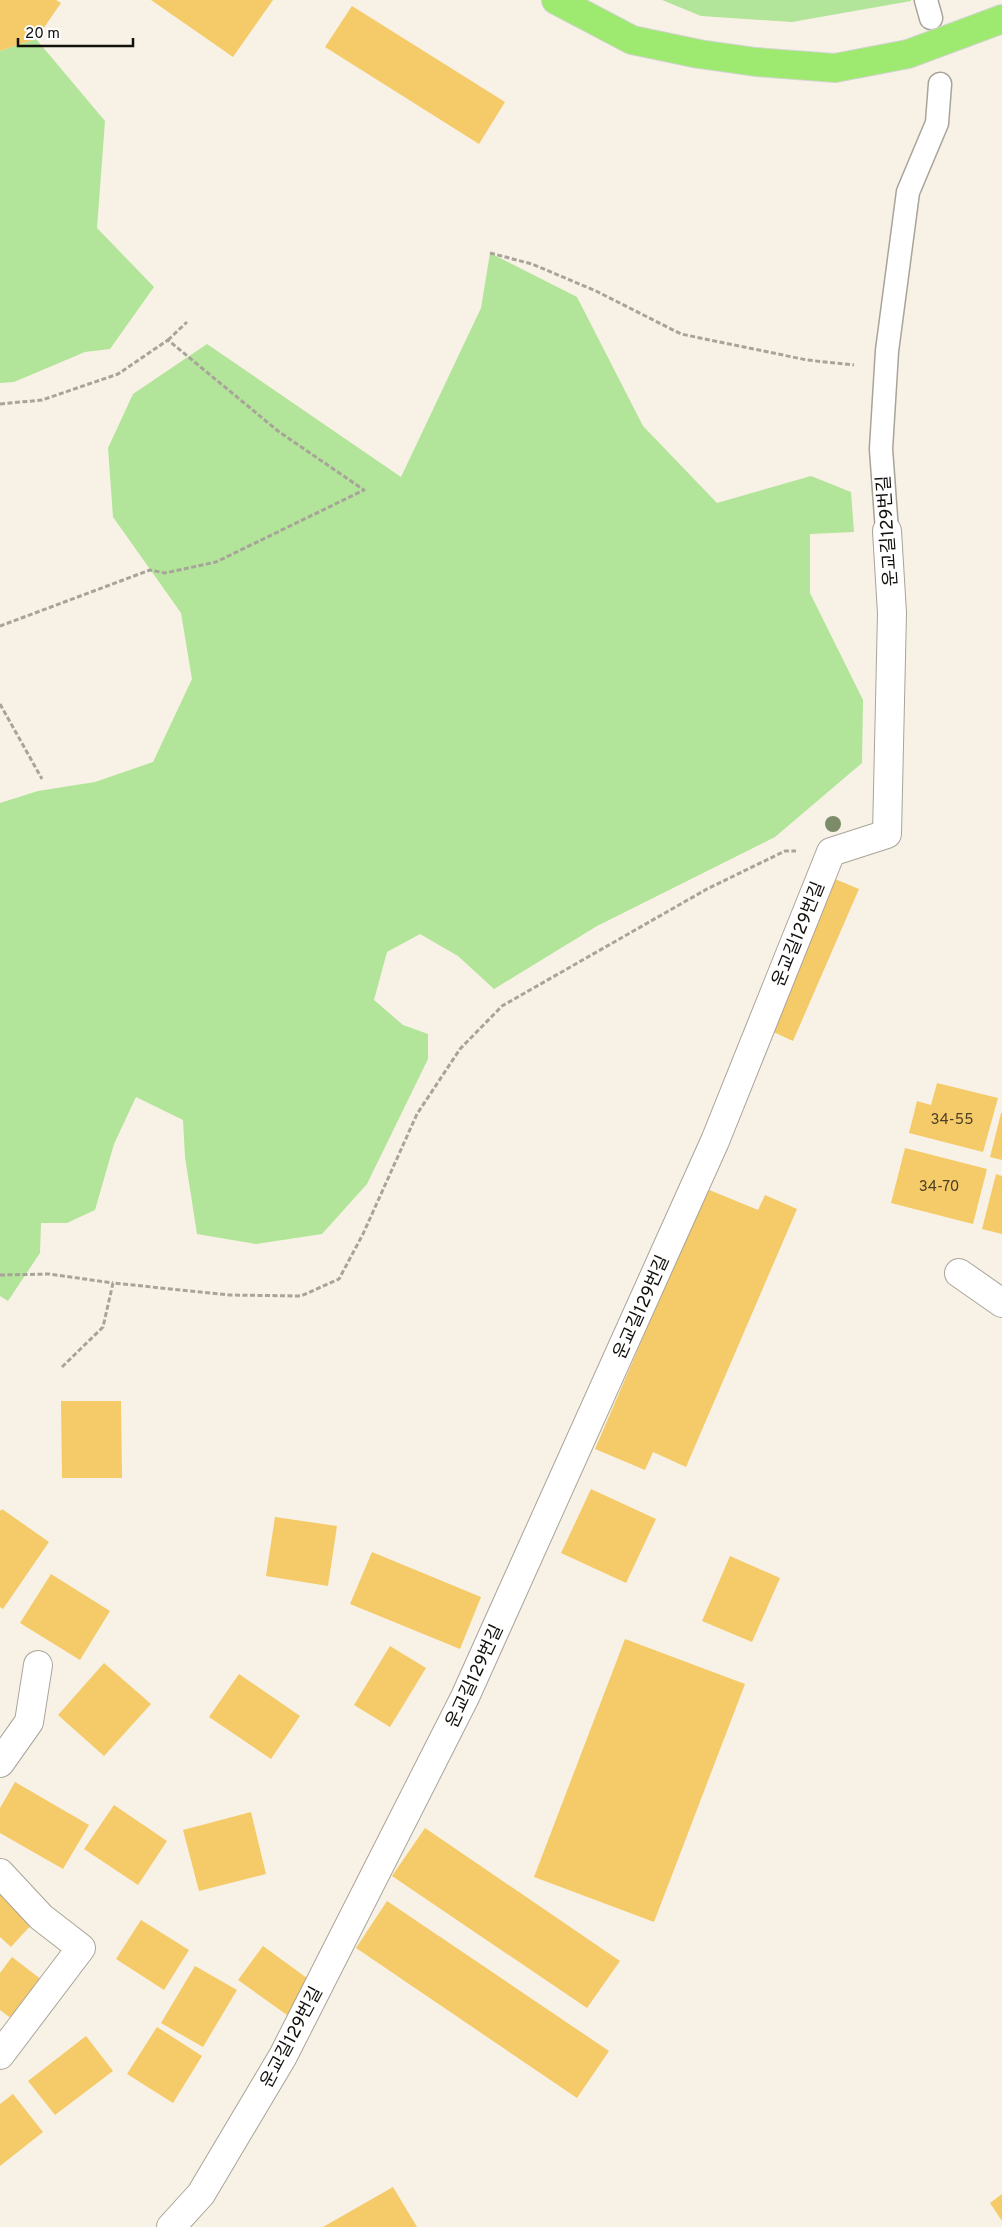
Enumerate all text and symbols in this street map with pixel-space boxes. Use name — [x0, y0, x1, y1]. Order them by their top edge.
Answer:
scale bar — [18, 15, 132, 47]
text: 20 m — [25, 25, 60, 44]
street label: 운교길129번길 — [873, 475, 904, 587]
street label: 운교길129번길 — [768, 879, 831, 990]
house number: 34-55 — [931, 1111, 973, 1130]
house number: 34-70 — [919, 1178, 959, 1197]
street label: 운교길129번길 — [609, 1252, 676, 1363]
street label: 운교길129번길 — [441, 1621, 509, 1732]
street label: 운교길129번길 — [256, 1983, 329, 2092]

